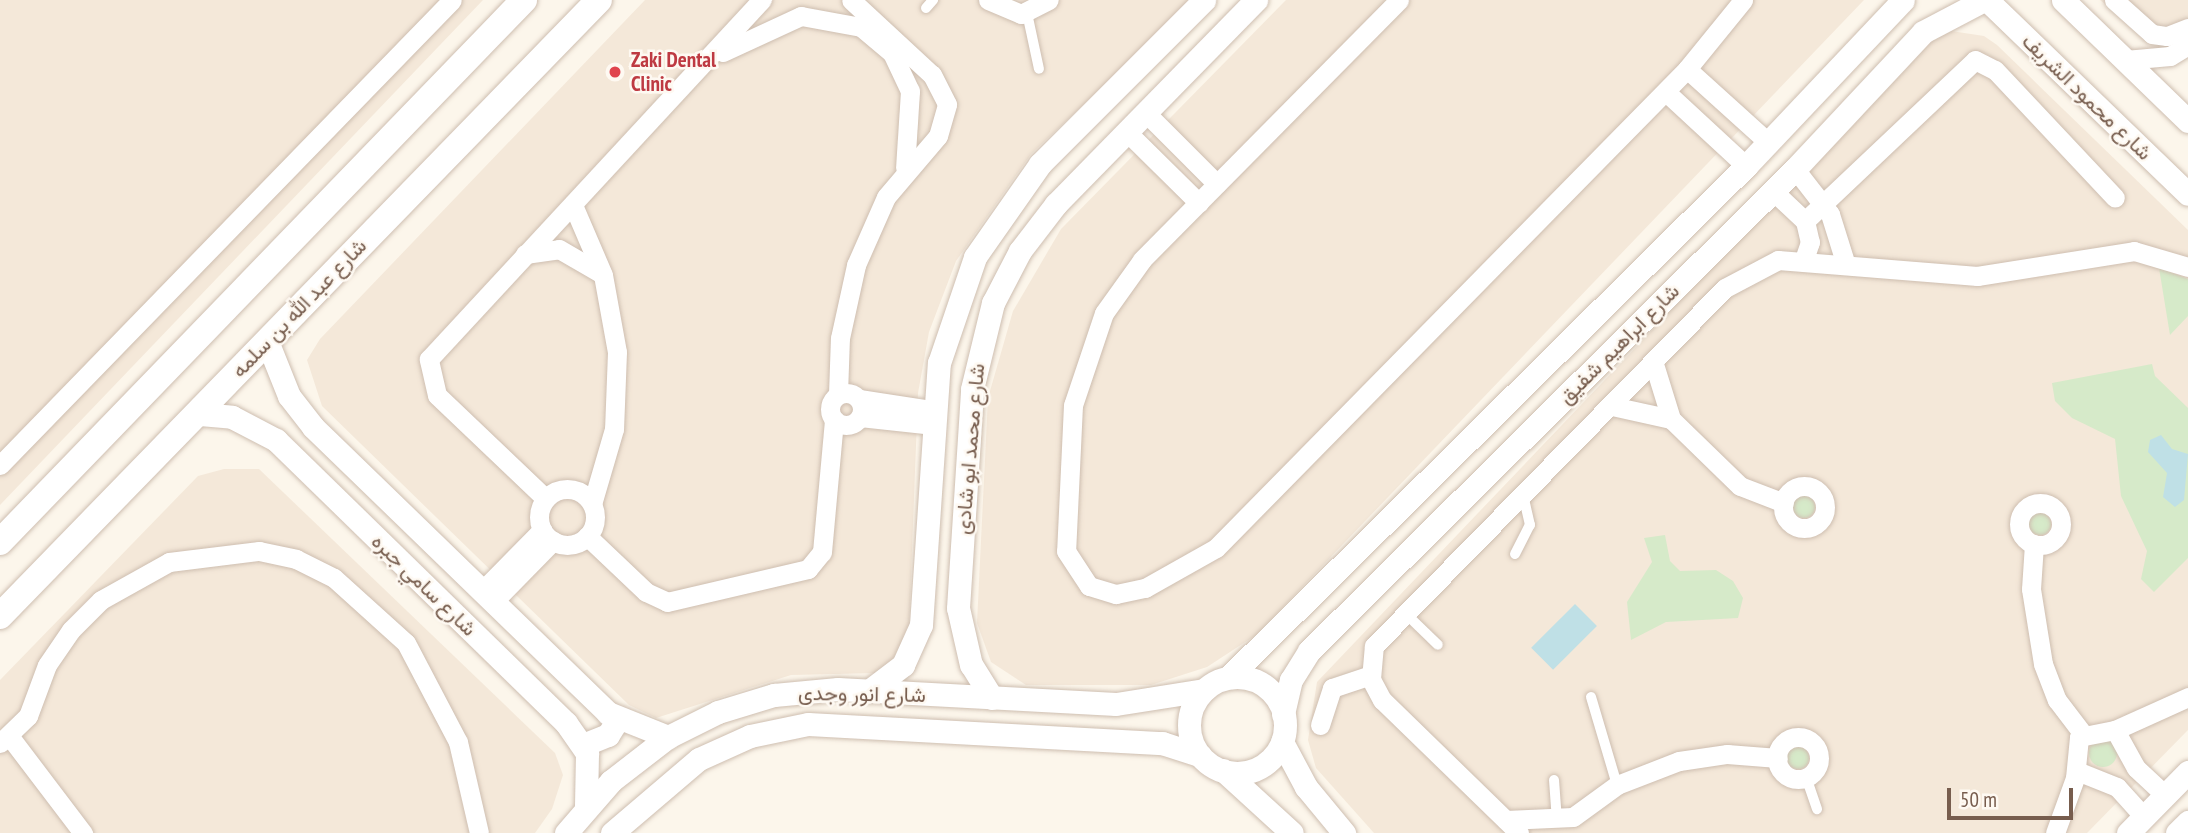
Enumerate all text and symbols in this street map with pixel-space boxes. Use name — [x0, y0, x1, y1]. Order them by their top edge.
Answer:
street label: شارع محمود الشريف — [2017, 29, 2157, 165]
place label: Zaki Dental Clinic — [631, 47, 716, 97]
marker: Zaki Dental Clinic — [605, 62, 625, 82]
street label: شارع عبد الله بن سلمه — [226, 233, 372, 383]
street label: شارع ابراهيم شفيق — [1553, 278, 1685, 410]
street label: شارع محمد ابو شادى — [950, 362, 990, 536]
street label: شارع سامي جبره — [366, 529, 482, 641]
street label: شارع انور وجدى — [798, 680, 926, 708]
scale bar — [1950, 774, 2076, 818]
text: 50 m — [1960, 786, 1997, 813]

